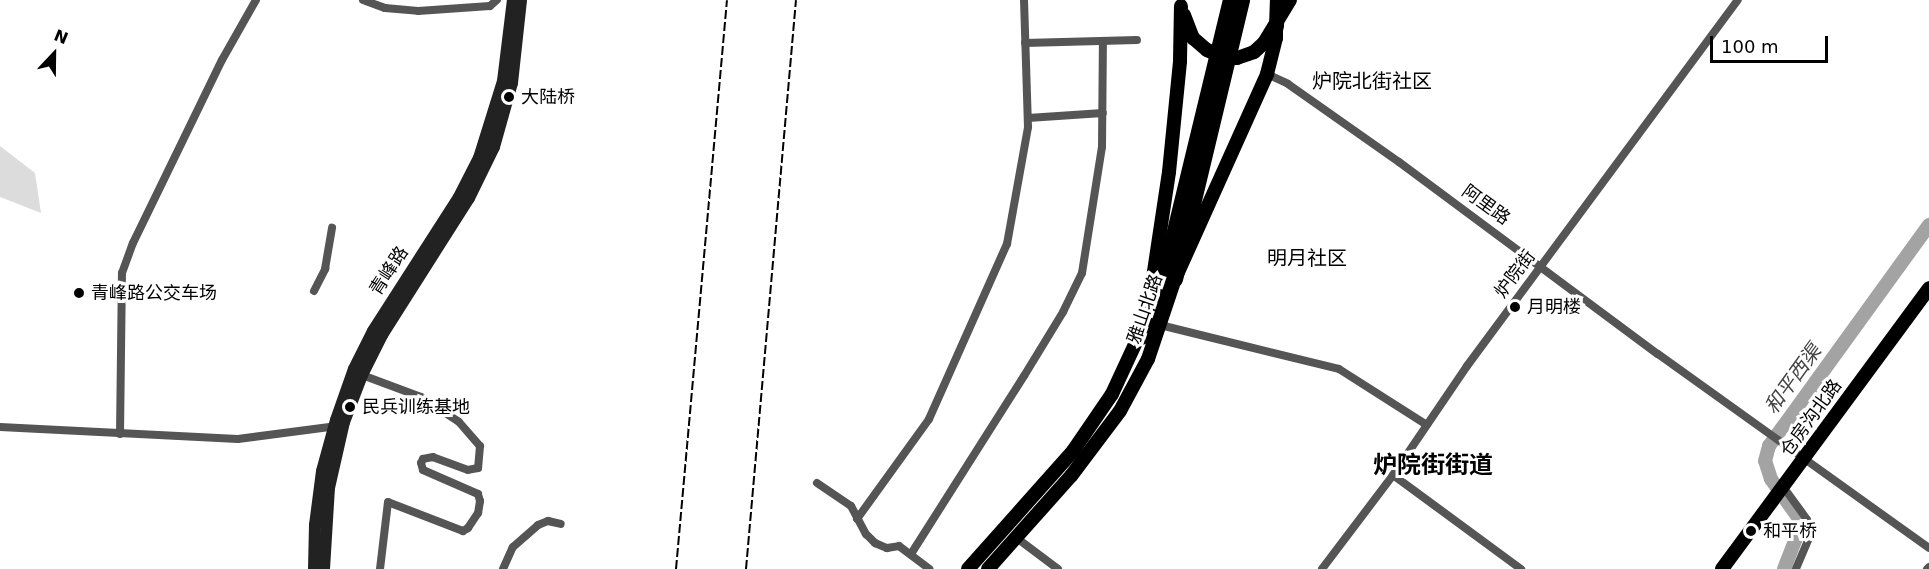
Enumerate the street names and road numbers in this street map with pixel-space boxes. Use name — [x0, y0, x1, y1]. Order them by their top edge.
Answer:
street label: 阿里路 — [1458, 180, 1514, 230]
street label: 青峰路 — [365, 242, 413, 300]
street label: 炉院街 — [1490, 246, 1540, 302]
street label: 雅山北路 — [1123, 271, 1167, 347]
street label: 仓房沟北路 — [1776, 375, 1846, 461]

